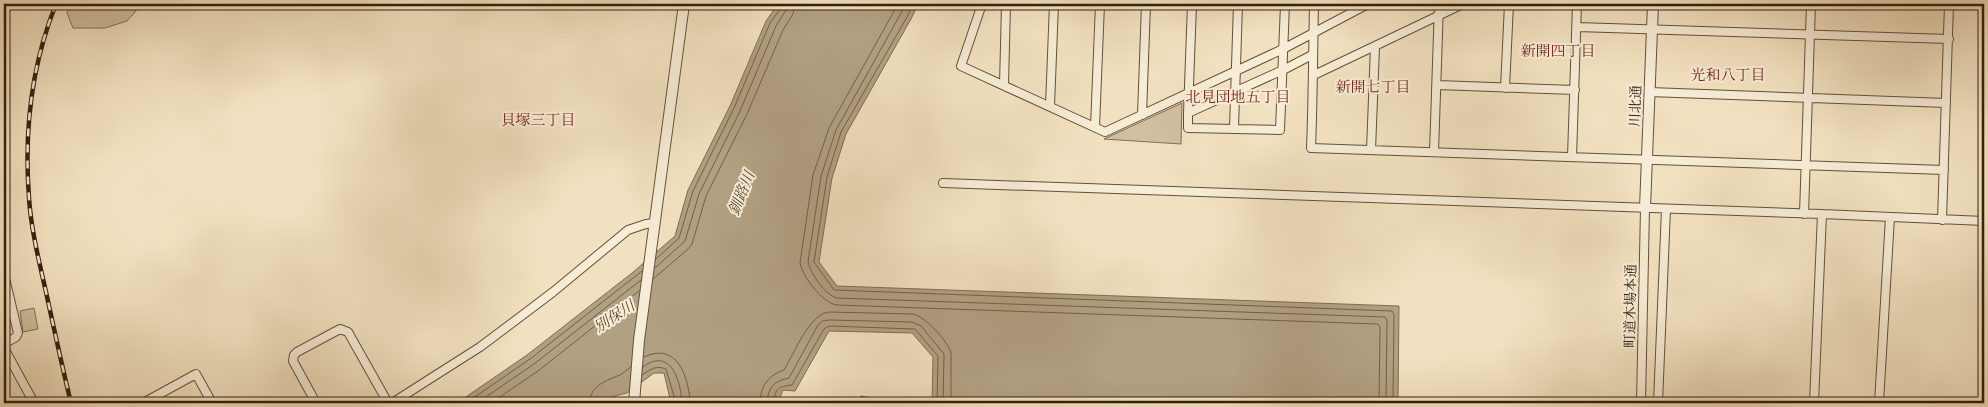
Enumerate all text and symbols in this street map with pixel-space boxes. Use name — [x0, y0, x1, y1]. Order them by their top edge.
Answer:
district label: 新開四丁目 — [1520, 41, 1596, 60]
district label: 光和八丁目 — [1690, 65, 1766, 84]
district label: 新開七丁目 — [1335, 77, 1411, 96]
street label: 川北通 — [1625, 85, 1645, 127]
district label: 北見団地五丁目 — [1185, 87, 1291, 106]
district label: 貝塚三丁目 — [500, 110, 576, 129]
water label: 釧路川 — [724, 167, 759, 217]
street label: 町道木場本通 — [1620, 264, 1640, 348]
water label: 別保川 — [590, 295, 640, 336]

